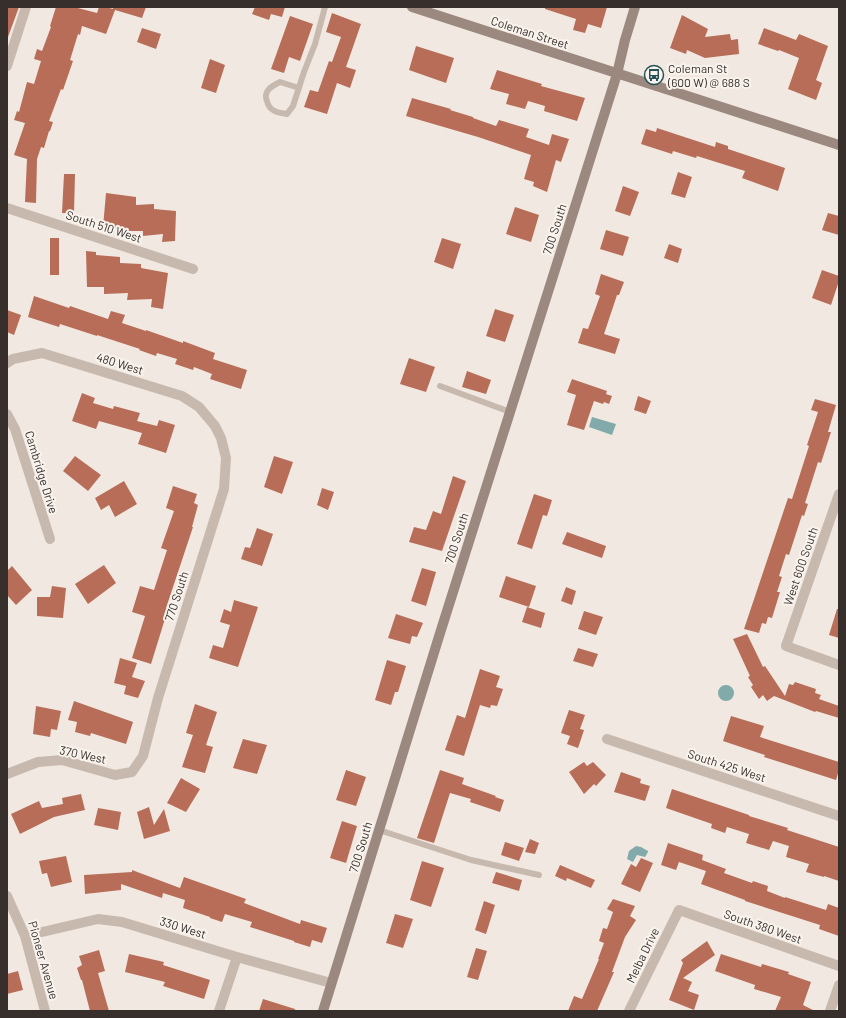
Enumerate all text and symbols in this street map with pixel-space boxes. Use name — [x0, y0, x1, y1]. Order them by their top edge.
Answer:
street label: Coleman Street — [489, 13, 571, 51]
place label: Coleman St (600 W) @ 688 S — [667, 61, 750, 89]
bus stop icon: Coleman St (600 W) @ 688 S — [643, 64, 665, 86]
street label: 700 South — [539, 202, 569, 256]
street label: South 510 West — [64, 207, 144, 245]
street label: 480 West — [95, 349, 145, 377]
street label: Cambridge Drive — [23, 429, 61, 515]
street label: 700 South — [441, 511, 471, 565]
street label: West 600 South — [780, 525, 820, 607]
street label: 770 South — [161, 569, 191, 623]
street label: 370 West — [58, 742, 108, 766]
street label: South 425 West — [686, 746, 768, 784]
street label: 700 South — [346, 820, 374, 874]
street label: South 380 West — [722, 906, 804, 946]
street label: 330 West — [158, 913, 208, 941]
street label: Pioneer Avenue — [26, 919, 62, 1001]
street label: Melba Drive — [623, 925, 661, 985]

